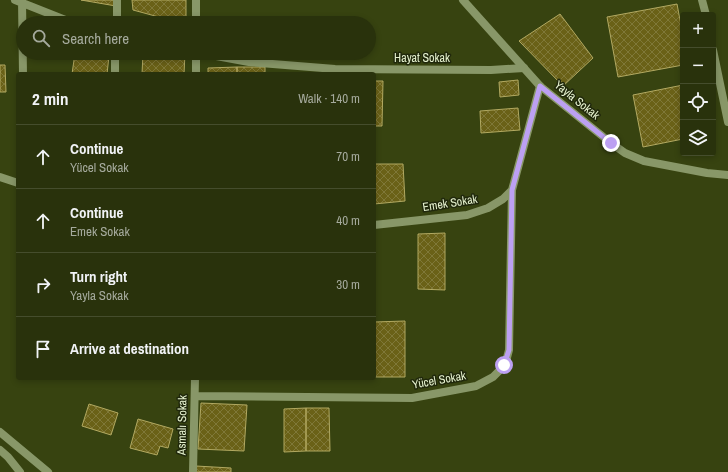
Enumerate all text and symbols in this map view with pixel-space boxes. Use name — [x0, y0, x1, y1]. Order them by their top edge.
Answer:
map controls — [680, 12, 716, 156]
button: + — [680, 12, 716, 48]
search box — [16, 16, 376, 60]
icon: search — [30, 27, 52, 49]
text: Search here — [62, 28, 129, 49]
button: − — [680, 48, 716, 84]
street label: Hayat Sokak — [394, 50, 450, 66]
street label: Yayla Sokak — [551, 77, 603, 123]
button: locate — [680, 84, 716, 120]
text: 2 min — [32, 87, 68, 110]
text: Walk · 140 m — [298, 90, 360, 107]
button: layers — [680, 120, 716, 156]
route end — [602, 134, 620, 152]
text: Continue — [70, 138, 123, 159]
icon: ahead — [32, 146, 54, 168]
text: 70 m — [336, 148, 360, 165]
text: Yücel Sokak — [70, 159, 129, 176]
street label: Emek Sokak — [421, 191, 479, 215]
text: Continue — [70, 202, 123, 223]
icon: ahead — [32, 210, 54, 232]
text: 40 m — [336, 212, 360, 229]
text: Emek Sokak — [70, 223, 130, 240]
text: Turn right — [70, 266, 127, 287]
icon: right — [32, 274, 54, 296]
text: 30 m — [336, 276, 360, 293]
text: Yayla Sokak — [70, 287, 128, 304]
icon: arrive — [32, 338, 54, 360]
text: Arrive at destination — [70, 338, 189, 359]
route start — [495, 356, 513, 374]
street label: Yücel Sokak — [411, 367, 467, 393]
street label: Asmalı Sokak — [173, 395, 191, 456]

